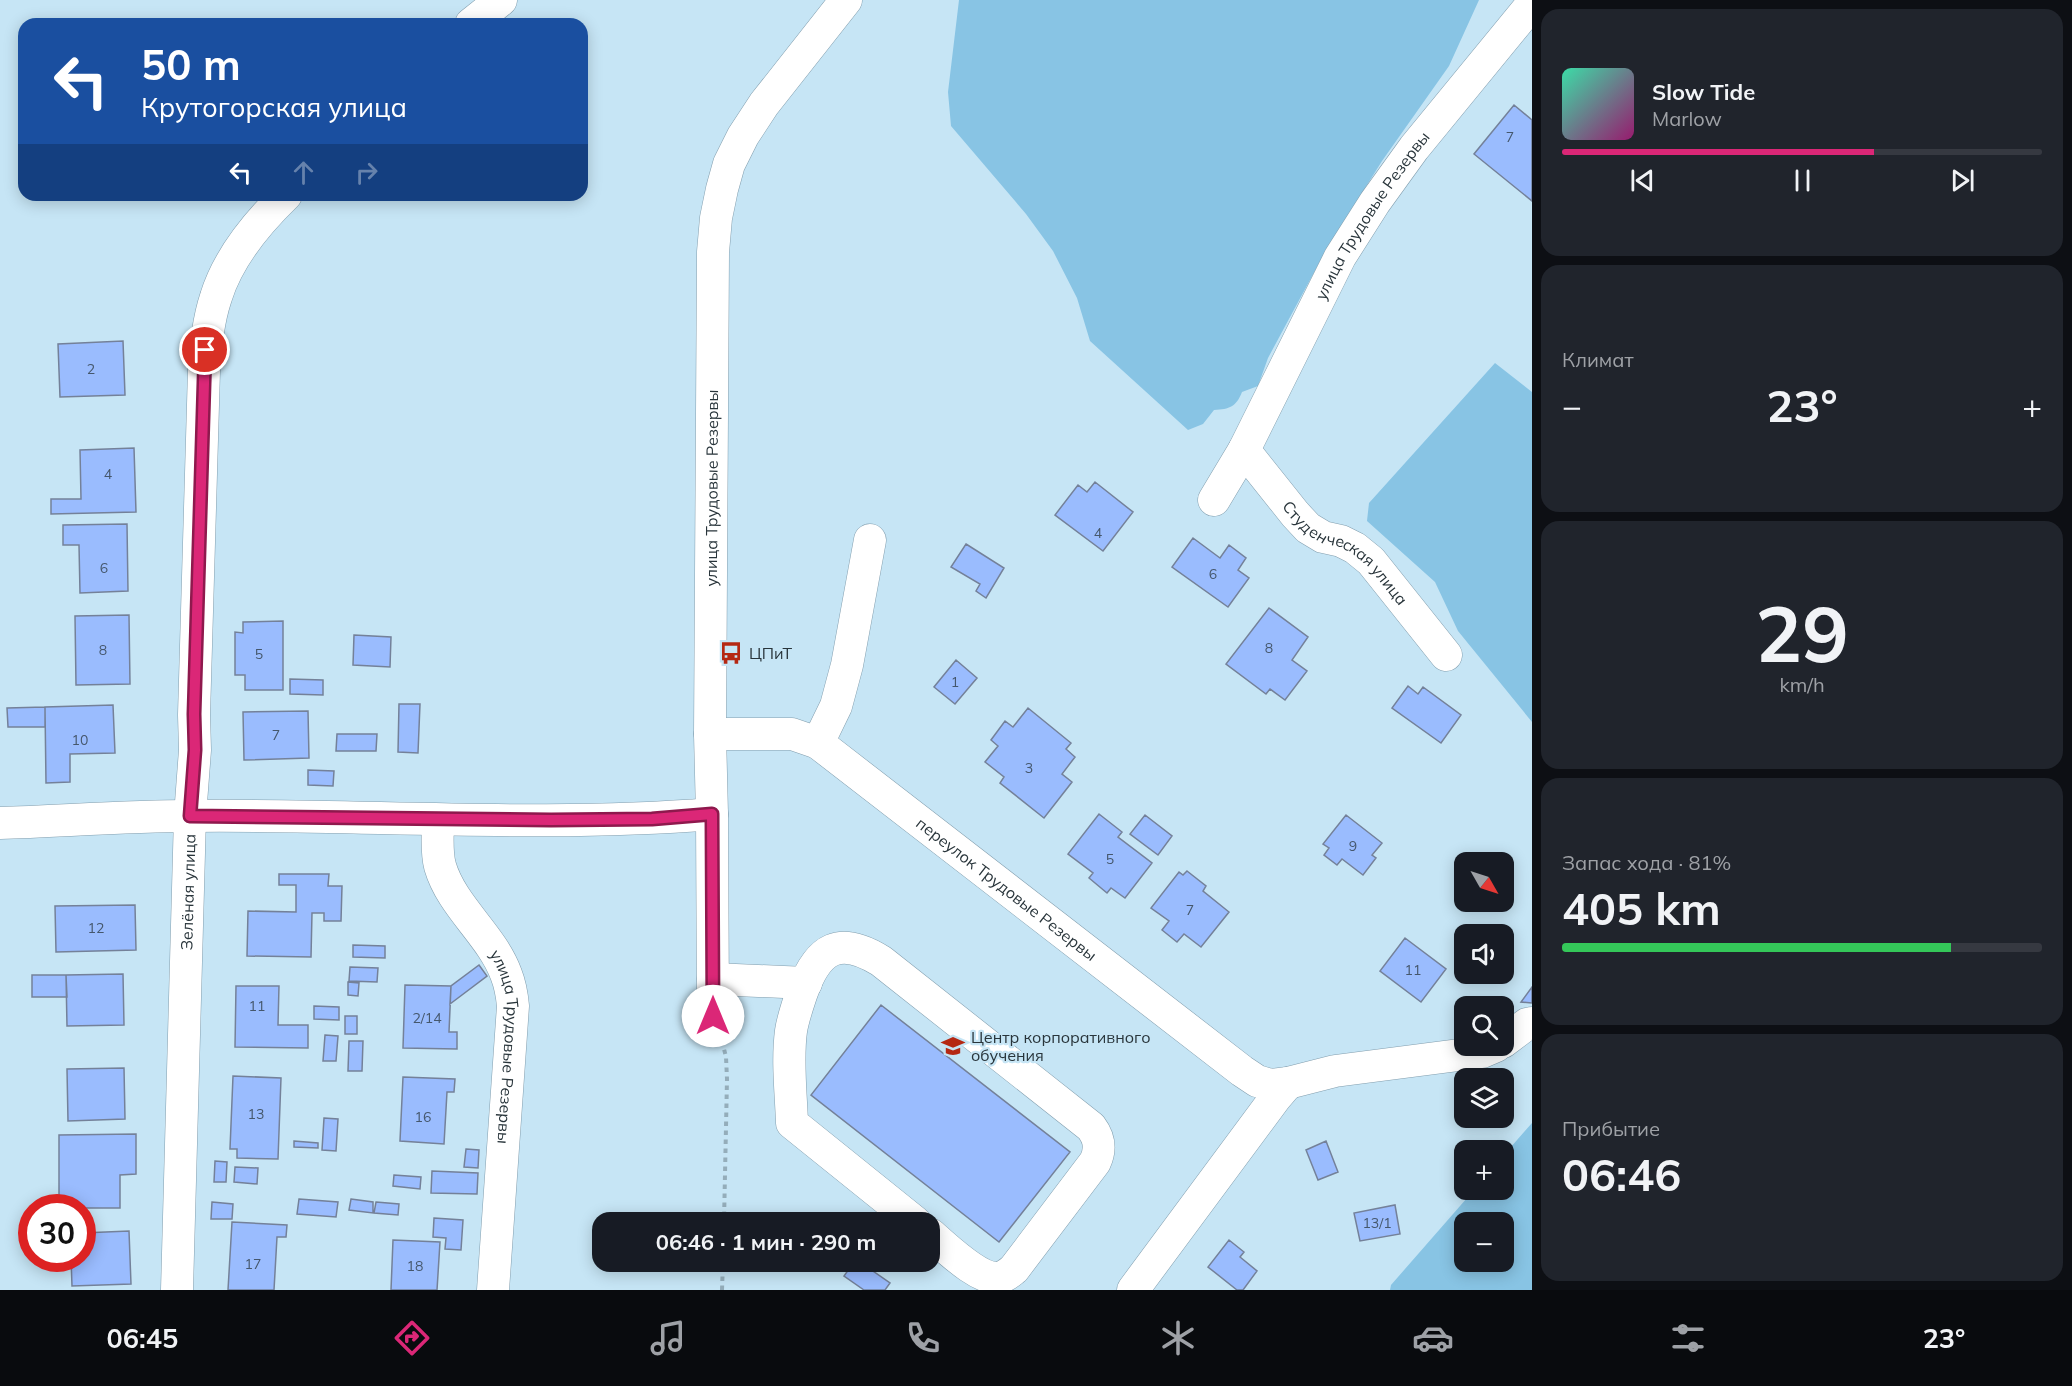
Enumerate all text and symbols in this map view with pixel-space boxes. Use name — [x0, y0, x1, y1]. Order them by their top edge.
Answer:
text: 50 m — [141, 38, 241, 91]
icon: left — [42, 42, 120, 120]
text: Slow Tide — [1652, 78, 1755, 106]
text: Крутогорская улица — [141, 90, 407, 124]
text: Marlow — [1652, 106, 1722, 131]
street label: улица Трудовые Резервы — [1310, 127, 1434, 303]
house number: 7 — [1506, 128, 1514, 146]
icon: left — [224, 156, 257, 189]
icon: ahead — [287, 156, 320, 189]
icon: right — [350, 156, 383, 189]
icon: previous — [1626, 164, 1659, 197]
icon: pause — [1786, 164, 1819, 197]
icon: next — [1946, 164, 1979, 197]
pin — [179, 324, 230, 375]
icon: arrive — [188, 333, 221, 366]
text: Климат — [1562, 347, 1634, 372]
house number: 2 — [87, 360, 95, 378]
text: 23° — [1766, 377, 1838, 433]
text: − — [1562, 385, 1582, 426]
text: + — [2022, 385, 2042, 426]
street label: улица Трудовые Резервы — [701, 389, 722, 587]
house number: 4 — [104, 465, 113, 483]
street label: Студенческая улица — [1278, 497, 1412, 609]
house number: 4 — [1094, 524, 1103, 542]
house number: 6 — [100, 559, 108, 577]
house number: 6 — [1209, 565, 1217, 583]
text: 29 — [1755, 584, 1849, 682]
house number: 8 — [1265, 639, 1273, 657]
bus stop icon: ЦПиТ — [718, 640, 744, 666]
house number: 8 — [99, 641, 107, 659]
place label: ЦПиТ — [749, 643, 792, 663]
house number: 5 — [255, 645, 263, 663]
text: km/h — [1779, 672, 1825, 697]
house number: 1 — [951, 673, 959, 691]
house number: 7 — [272, 726, 280, 744]
house number: 10 — [72, 731, 88, 749]
house number: 3 — [1025, 759, 1033, 777]
street label: переулок Трудовые Резервы — [912, 813, 1101, 965]
street label: Зелёная улица — [176, 834, 200, 951]
house number: 9 — [1349, 837, 1357, 855]
house number: 5 — [1106, 850, 1114, 868]
text: Запас хода · 81% — [1562, 850, 1731, 875]
north arrow — [1454, 852, 1514, 912]
map controls — [1454, 852, 1514, 1272]
text: 405 km — [1562, 880, 1721, 936]
house number: 7 — [1186, 901, 1194, 919]
house number: 12 — [88, 919, 104, 937]
button: sound — [1454, 924, 1514, 984]
street label: улица Трудовые Резервы — [486, 946, 523, 1145]
house number: 11 — [1405, 961, 1421, 979]
position arrow — [681, 984, 745, 1048]
button: search — [1454, 996, 1514, 1056]
house number: 11 — [249, 997, 265, 1015]
house number: 2/14 — [412, 1009, 442, 1027]
place label: Центр корпоративного обучения — [971, 1027, 1151, 1065]
school or university icon: Центр корпоративного обучения — [940, 1033, 966, 1059]
button: layers — [1454, 1068, 1514, 1128]
house number: 13 — [248, 1105, 264, 1123]
house number: 16 — [415, 1108, 431, 1126]
text: Прибытие — [1562, 1116, 1660, 1141]
button: + — [1454, 1140, 1514, 1200]
text: 06:46 — [1562, 1146, 1681, 1202]
speed limit sign: 30 — [18, 1194, 96, 1272]
button: − — [1454, 1212, 1514, 1272]
house number: 13/1 — [1362, 1214, 1392, 1232]
text: 06:46 · 1 мин · 290 m — [656, 1228, 876, 1256]
house number: 17 — [245, 1255, 261, 1273]
house number: 18 — [407, 1257, 423, 1275]
icon: directions — [391, 1317, 433, 1359]
icon: music — [647, 1317, 689, 1359]
icon: phone — [902, 1317, 944, 1359]
icon: climate — [1157, 1317, 1199, 1359]
icon: car — [1412, 1317, 1454, 1359]
icon: filters — [1667, 1317, 1709, 1359]
text: 06:45 — [107, 1321, 178, 1355]
text: 23° — [1923, 1321, 1965, 1355]

